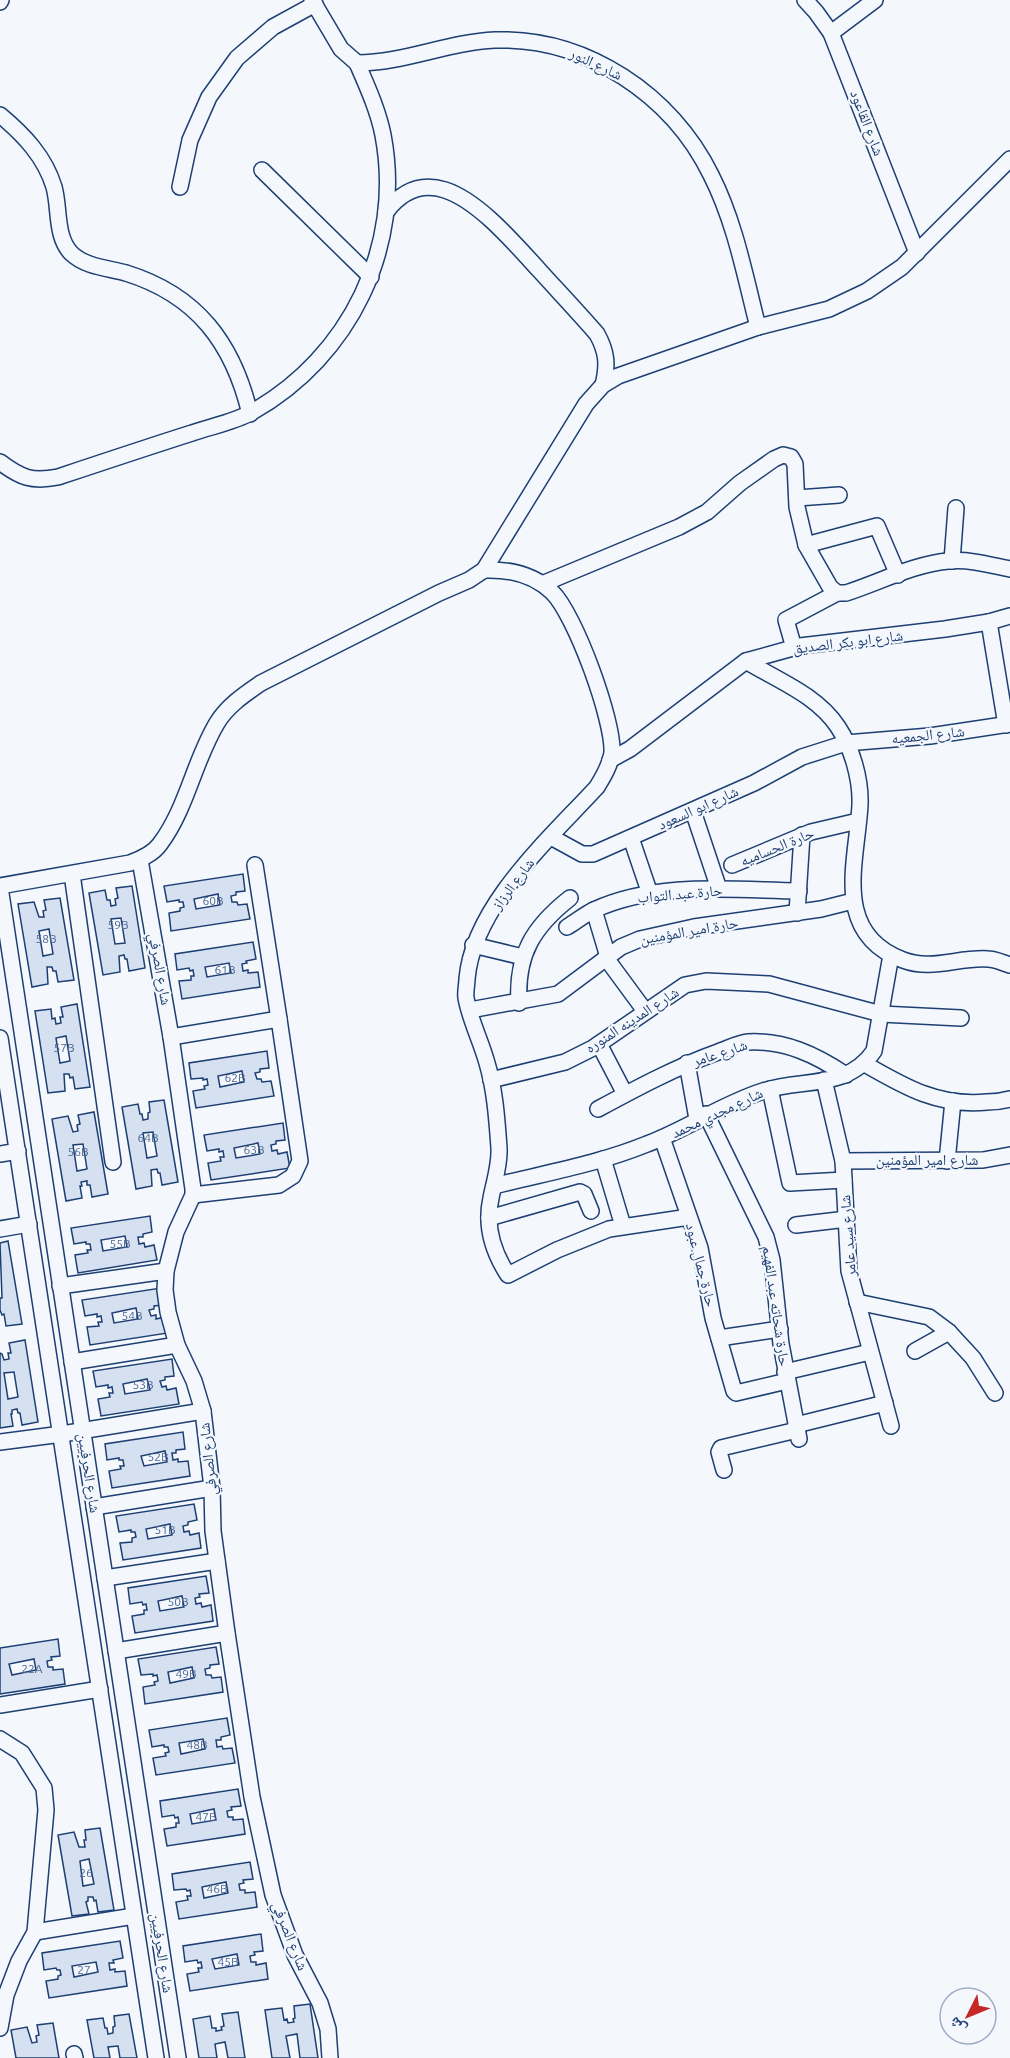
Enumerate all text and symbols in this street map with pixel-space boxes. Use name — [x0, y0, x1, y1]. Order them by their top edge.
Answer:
street label: شارع النور — [566, 44, 625, 85]
street label: شارع القاعود — [845, 88, 888, 159]
street label: شارع ابو بكر الصديق — [792, 626, 904, 659]
street label: شارع الجمعيه — [891, 722, 966, 749]
street label: شارع ابو السعود — [655, 782, 742, 835]
street label: حارة الحساميه — [737, 824, 817, 870]
street label: شارع الرزاز — [487, 855, 539, 915]
street label: حارة عبد التواب — [637, 881, 724, 907]
house number: 60B — [202, 894, 224, 907]
street label: حارة امير المؤمنين — [639, 913, 740, 949]
house number: 59B — [107, 918, 129, 931]
street label: شارع الصرفي — [142, 931, 175, 1007]
house number: 58B — [35, 932, 57, 945]
house number: 61B — [214, 963, 236, 976]
street label: شارع المدينه المنوره — [582, 983, 683, 1058]
street label: شارع عامر — [690, 1036, 750, 1072]
house number: 57B — [53, 1041, 75, 1054]
house number: 62B — [224, 1071, 246, 1084]
street label: شارع مجدي محمد — [668, 1084, 767, 1145]
house number: 64B — [137, 1131, 159, 1144]
house number: 63B — [243, 1143, 265, 1156]
house number: 56B — [67, 1145, 89, 1158]
street label: شارع امير المؤمنين — [876, 1151, 978, 1170]
street label: شارع سيد عامر — [836, 1194, 861, 1279]
street label: حارة جمال عبود — [681, 1221, 720, 1309]
house number: 55B — [109, 1237, 131, 1250]
street label: حارة شحاته عبد الفهيم — [758, 1244, 793, 1368]
house number: 54B — [121, 1309, 143, 1322]
house number: 53B — [132, 1378, 154, 1391]
street label: شارع الصرفي — [195, 1421, 224, 1496]
street label: شارع الحرفيين — [73, 1432, 104, 1515]
house number: 52B — [147, 1450, 169, 1463]
house number: 51B — [154, 1523, 176, 1536]
house number: 50B — [167, 1595, 189, 1608]
house number: 22A — [21, 1662, 43, 1675]
house number: 49B — [175, 1667, 197, 1680]
house number: 48B — [186, 1738, 208, 1751]
house number: 47B — [195, 1810, 217, 1823]
house number: 26 — [79, 1866, 93, 1879]
house number: 46B — [206, 1882, 228, 1895]
street label: شارع الصرفي — [265, 1899, 312, 1974]
street label: شارع الحرفيين — [146, 1912, 177, 1995]
house number: 45B — [217, 1955, 239, 1968]
house number: 27 — [77, 1963, 91, 1976]
north arrow — [938, 1986, 998, 2046]
text: ش — [945, 2013, 970, 2039]

